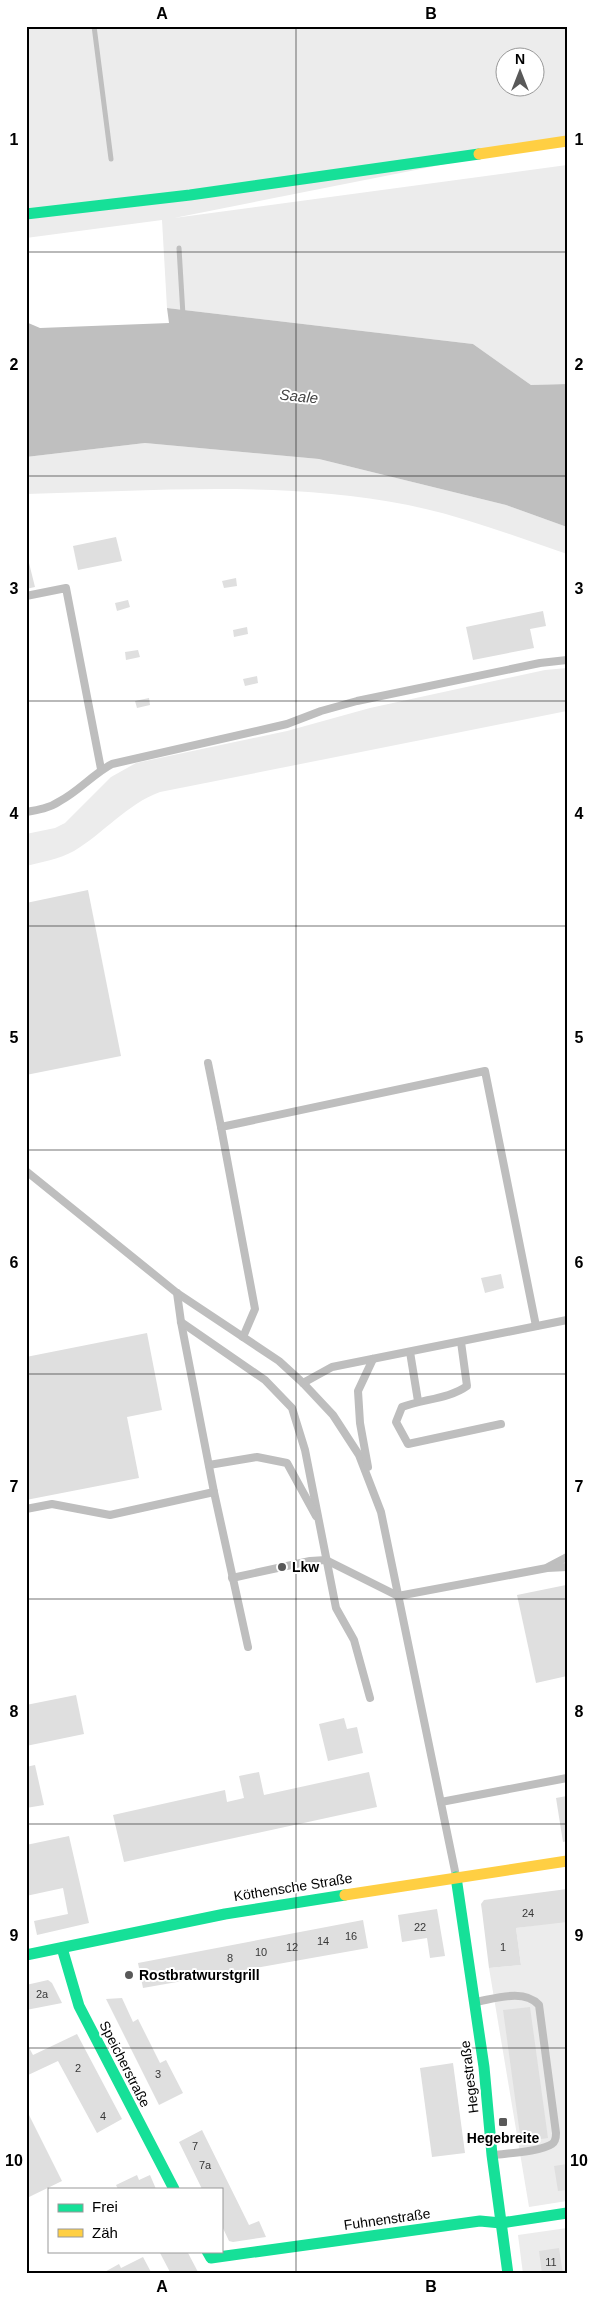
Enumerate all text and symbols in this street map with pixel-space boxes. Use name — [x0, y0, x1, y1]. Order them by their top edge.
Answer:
text: A — [156, 5, 168, 22]
text: B — [425, 5, 437, 22]
north arrow — [496, 48, 546, 98]
text: N — [515, 51, 525, 67]
text: 1 — [10, 131, 19, 148]
text: 1 — [575, 131, 584, 148]
text: 2 — [10, 356, 19, 373]
text: 2 — [575, 356, 584, 373]
water label: Saale — [279, 386, 319, 406]
text: 3 — [10, 580, 19, 597]
text: 3 — [575, 580, 584, 597]
text: 4 — [10, 805, 19, 822]
text: 4 — [575, 805, 584, 822]
text: 5 — [10, 1029, 19, 1046]
text: 5 — [575, 1029, 584, 1046]
text: 6 — [10, 1254, 19, 1271]
text: 6 — [575, 1254, 584, 1271]
text: 7 — [10, 1478, 19, 1495]
text: 7 — [575, 1478, 584, 1495]
place label: Lkw — [292, 1559, 319, 1575]
marker: Lkw — [276, 1561, 288, 1573]
text: 8 — [10, 1703, 19, 1720]
text: 8 — [575, 1703, 584, 1720]
street label: Köthensche Straße — [233, 1870, 354, 1904]
house number: 24 — [522, 1907, 534, 1919]
house number: 22 — [414, 1921, 426, 1933]
text: 9 — [10, 1927, 19, 1944]
text: 9 — [575, 1927, 584, 1944]
house number: 16 — [345, 1930, 357, 1942]
house number: 14 — [317, 1935, 329, 1947]
house number: 12 — [286, 1941, 298, 1953]
house number: 1 — [500, 1941, 506, 1953]
house number: 10 — [255, 1946, 267, 1958]
house number: 8 — [227, 1952, 233, 1964]
place label: Rostbratwurstgrill — [139, 1967, 260, 1983]
marker: Rostbratwurstgrill — [123, 1969, 135, 1981]
house number: 2a — [36, 1988, 49, 2000]
street label: Speicherstraße — [96, 2018, 154, 2110]
street label: Hegestraße — [457, 2040, 481, 2114]
house number: 2 — [75, 2062, 81, 2074]
house number: 3 — [155, 2068, 161, 2080]
house number: 4 — [100, 2110, 106, 2122]
marker: Hegebreite — [497, 2116, 509, 2128]
place label: Hegebreite — [467, 2130, 539, 2146]
house number: 7 — [192, 2140, 198, 2152]
text: 10 — [5, 2152, 23, 2169]
text: 10 — [570, 2152, 588, 2169]
house number: 7a — [199, 2159, 212, 2171]
legend — [48, 2188, 222, 2252]
text: Frei — [92, 2198, 118, 2215]
street label: Fuhnenstraße — [343, 2205, 431, 2233]
text: Zäh — [92, 2224, 118, 2241]
house number: 11 — [545, 2256, 557, 2268]
text: A — [156, 2278, 168, 2295]
text: B — [425, 2278, 437, 2295]

